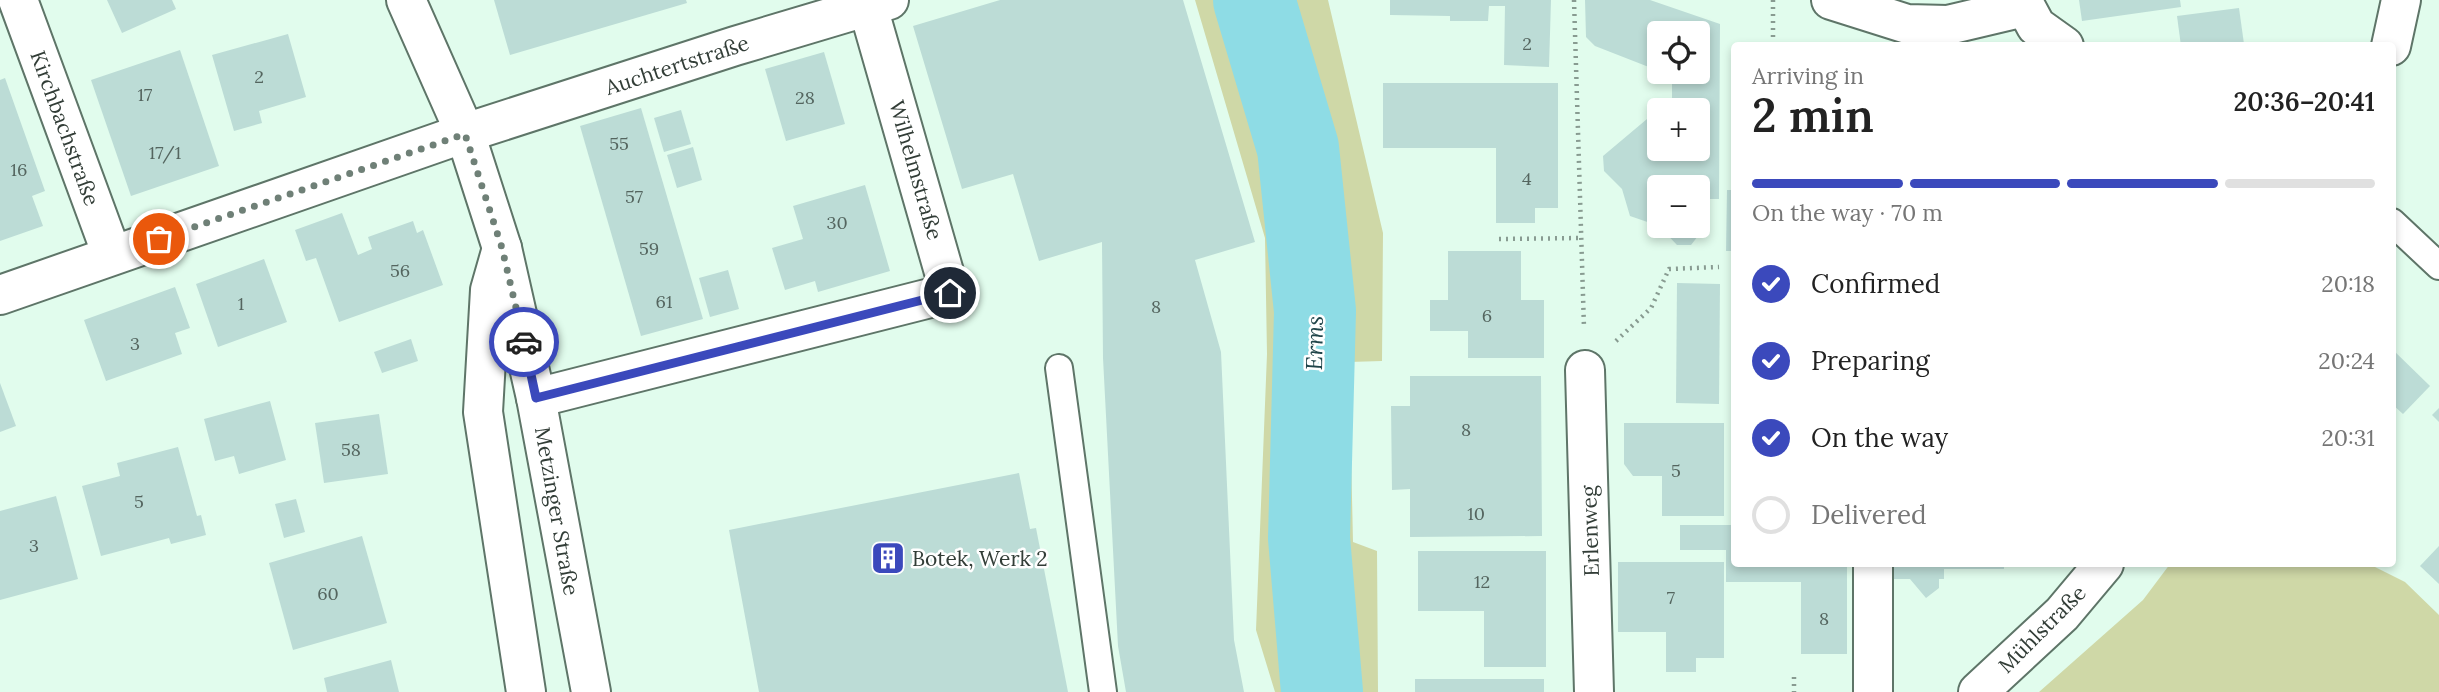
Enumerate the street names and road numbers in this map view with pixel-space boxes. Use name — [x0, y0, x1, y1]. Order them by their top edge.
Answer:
street label: Auchtertstraße — [601, 29, 752, 101]
street label: Kirchbachstraße — [24, 47, 106, 209]
street label: Wilhelmstraße — [883, 97, 949, 243]
street label: Metzinger Straße — [529, 425, 585, 597]
street label: Erlenweg — [1575, 485, 1605, 577]
street label: Mühlstraße — [1992, 579, 2092, 679]

